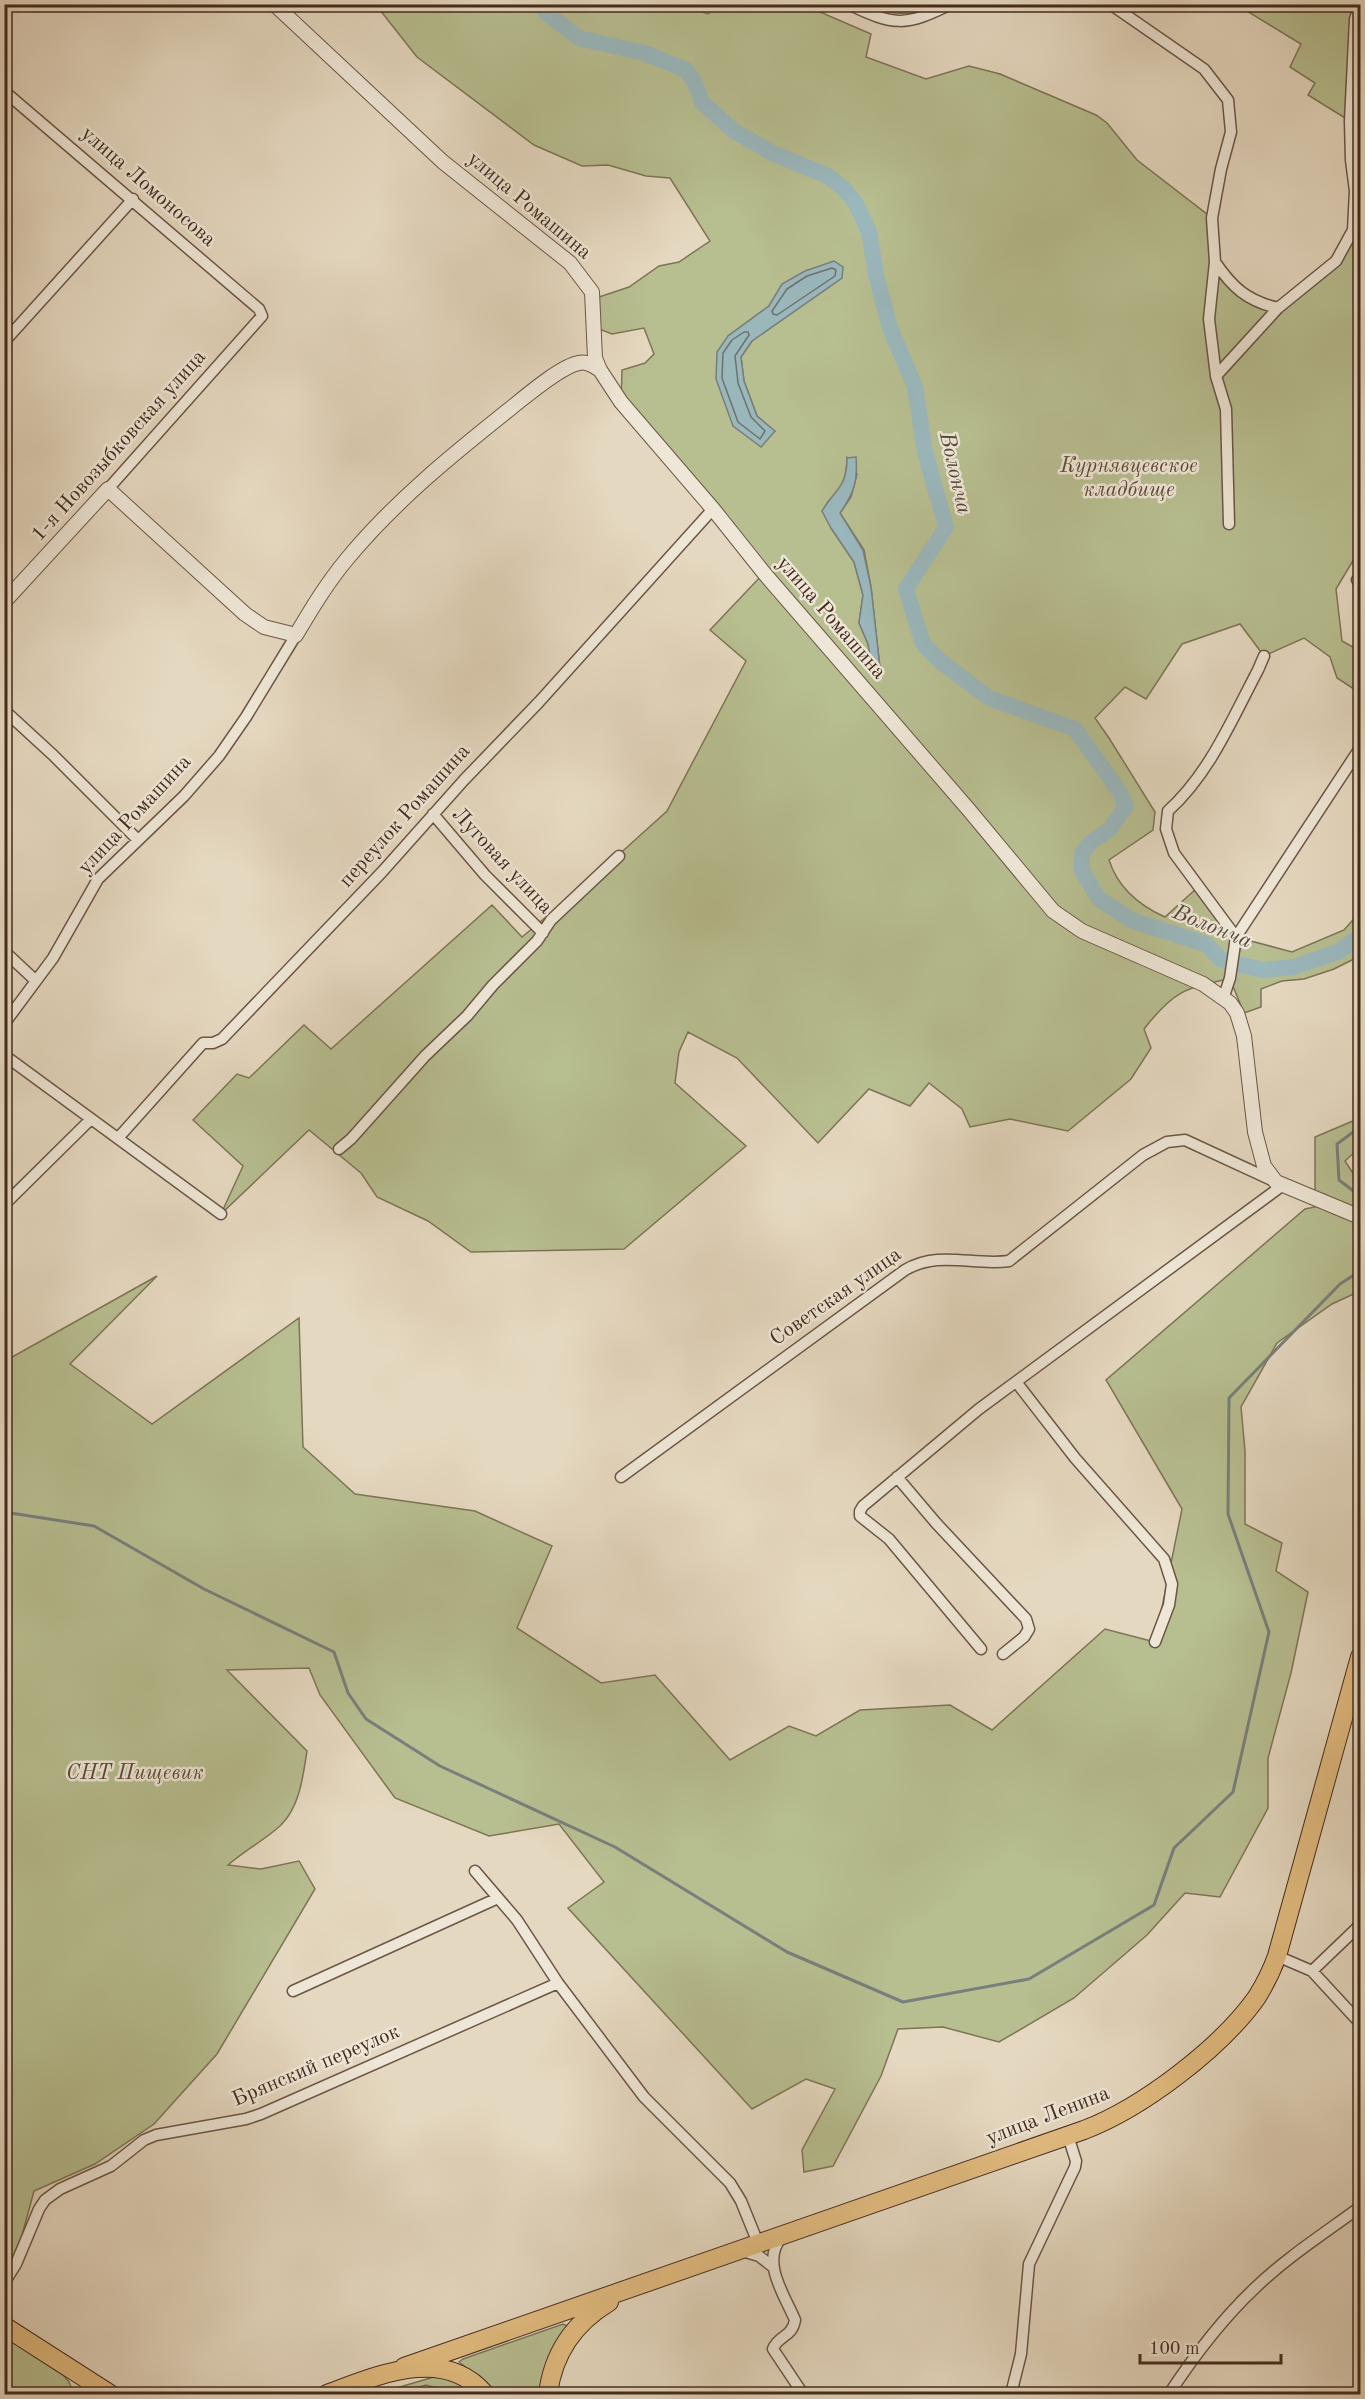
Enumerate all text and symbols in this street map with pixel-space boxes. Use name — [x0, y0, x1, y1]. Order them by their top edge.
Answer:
street label: улица Ломоносова — [77, 123, 219, 251]
street label: улица Ромашина — [463, 148, 595, 264]
street label: 1-я Новозыбковская улица — [28, 346, 210, 546]
water label: Волонча — [935, 429, 975, 516]
park label: Курнявцевское кладбище — [1059, 456, 1198, 501]
street label: улица Ромашина — [772, 553, 890, 683]
street label: переулок Ромашина — [336, 741, 474, 891]
street label: улица Ромашина — [75, 751, 195, 879]
street label: Луговая улица — [448, 804, 556, 918]
water label: Волонча — [1168, 901, 1255, 953]
street label: Советская улица — [767, 1244, 905, 1350]
park label: СНТ Пищевик — [66, 1763, 204, 1784]
street label: Брянский переулок — [229, 2021, 403, 2111]
street label: улица Ленина — [983, 2083, 1113, 2149]
scale bar — [1140, 2327, 1281, 2365]
text: 100 m — [1149, 2340, 1200, 2358]

